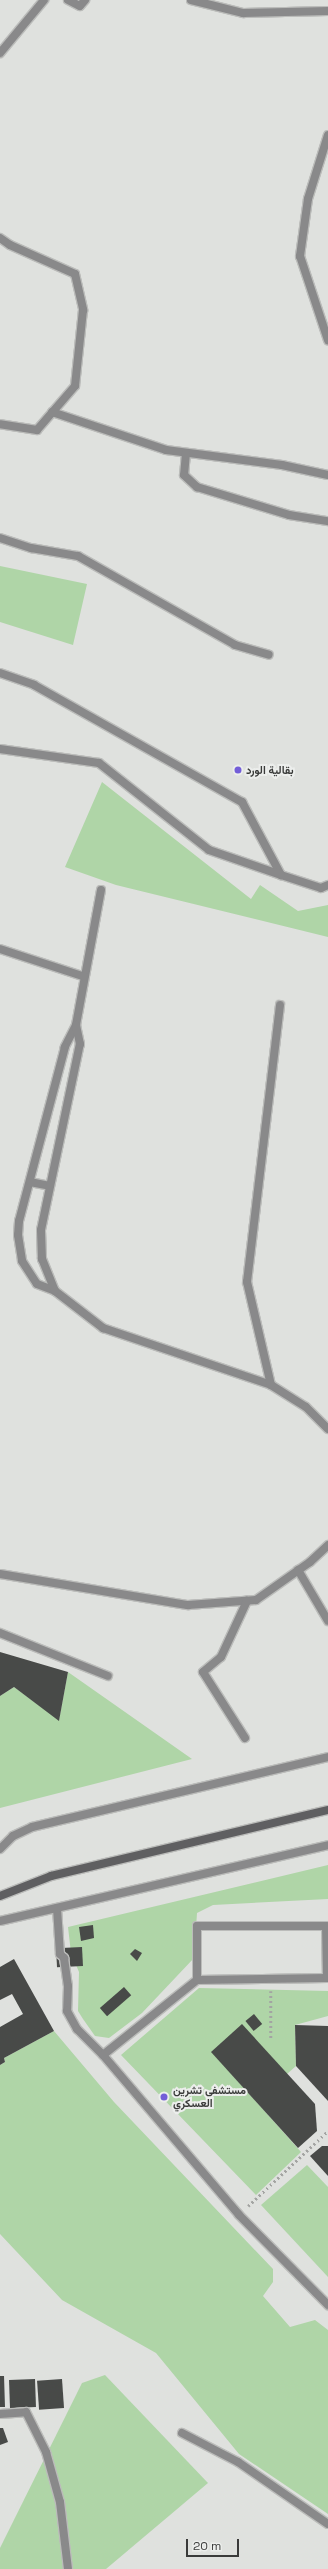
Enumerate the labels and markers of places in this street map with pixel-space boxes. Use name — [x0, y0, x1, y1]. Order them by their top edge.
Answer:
place label: بقالية الورد — [246, 763, 294, 777]
marker: بقالية الورد — [233, 765, 243, 775]
place label: مستشفى تشرين العسكري — [173, 2084, 246, 2110]
marker: مستشفى تشرين العسكري — [158, 2091, 170, 2103]

